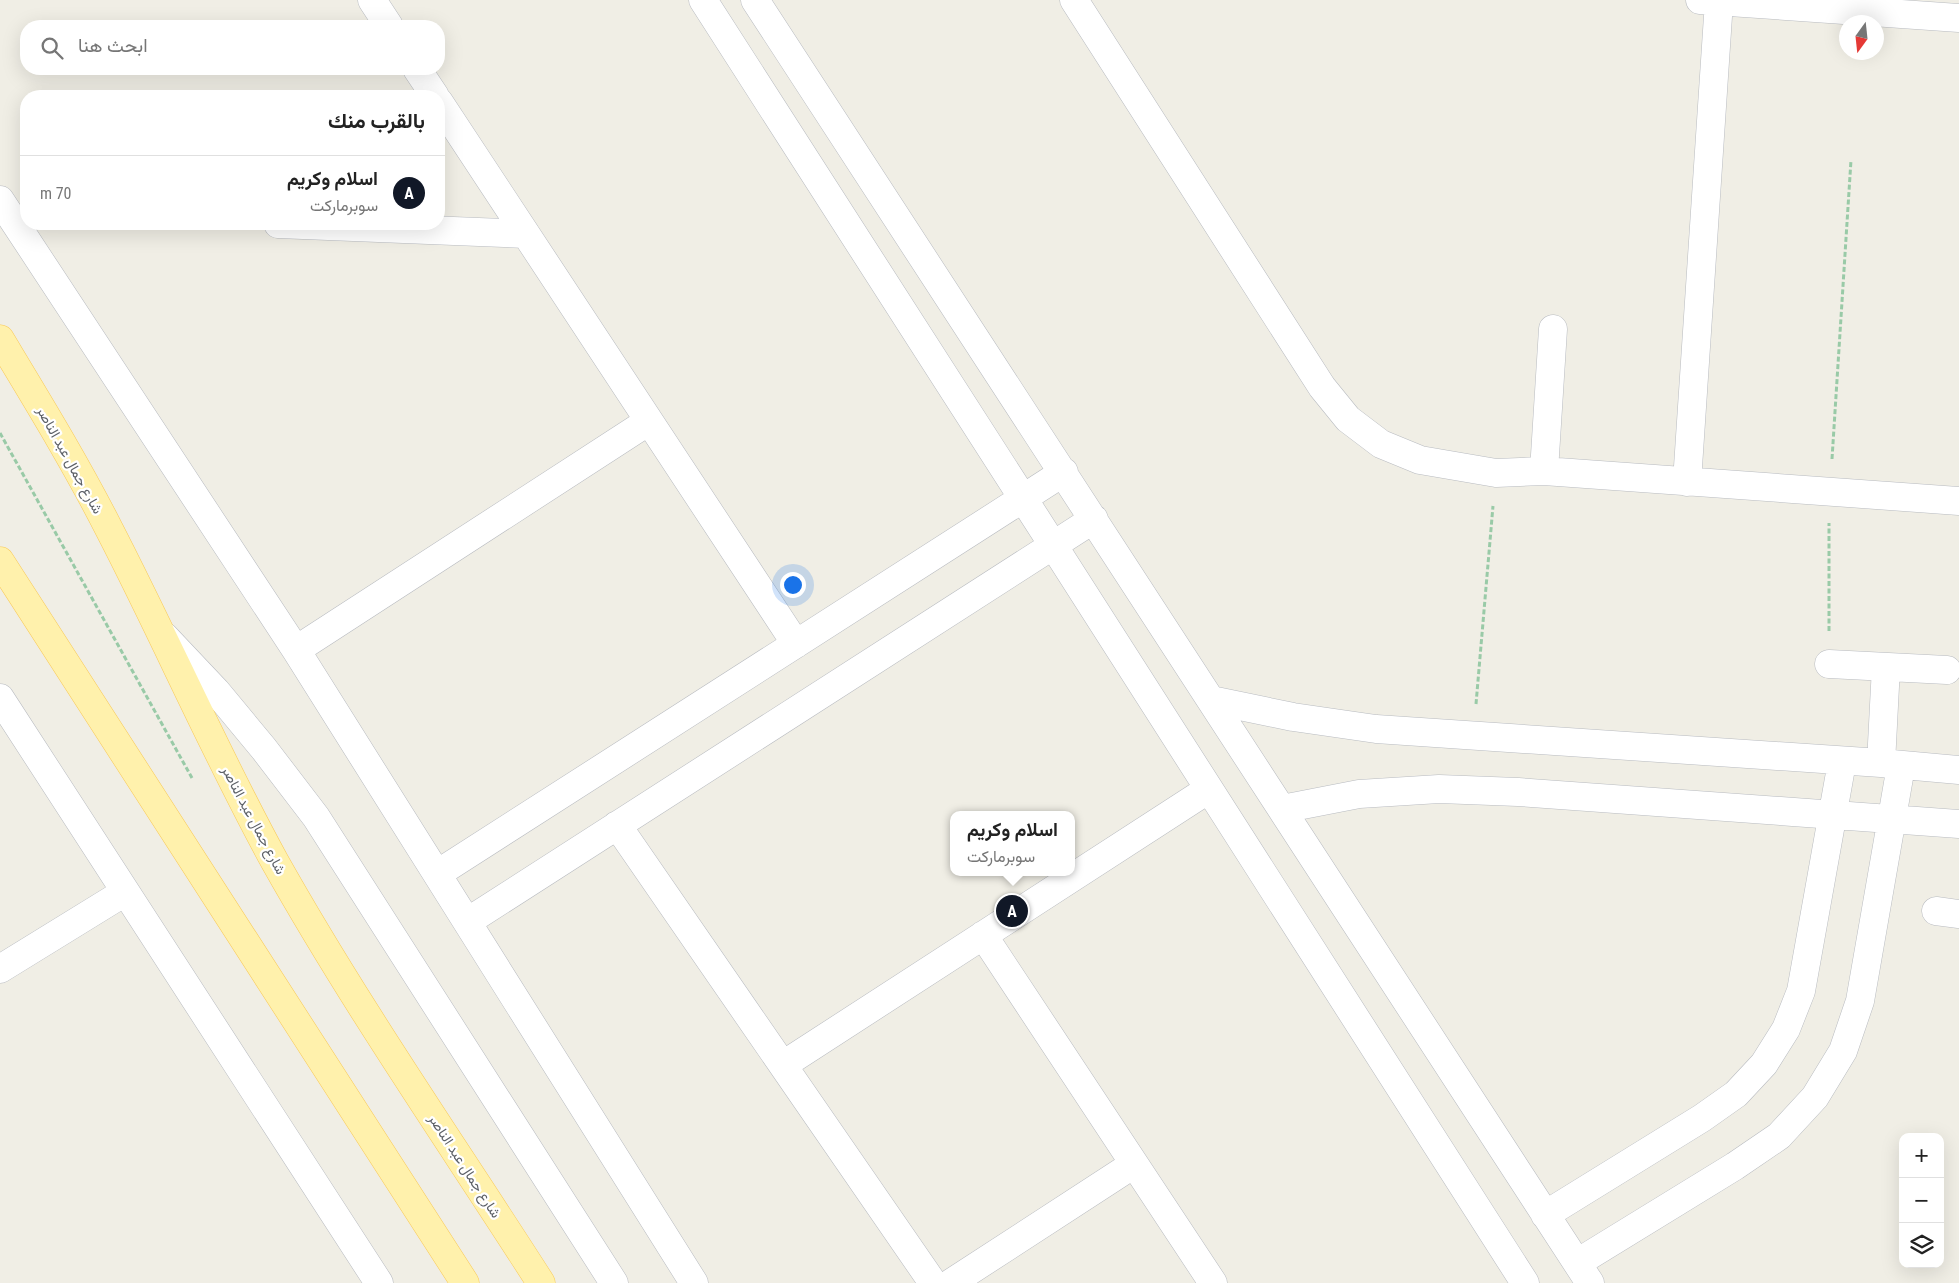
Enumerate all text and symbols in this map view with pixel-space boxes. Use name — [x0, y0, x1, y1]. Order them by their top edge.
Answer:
north arrow — [1839, 15, 1884, 60]
search box — [20, 20, 445, 75]
icon: search — [38, 34, 66, 62]
text: ابحث هنا — [78, 34, 148, 57]
text: بالقرب منك — [328, 109, 425, 133]
text: اسلام وكريم — [287, 167, 378, 190]
text: 70 m — [40, 184, 72, 203]
text: A — [404, 184, 414, 203]
text: سوبرماركت — [310, 196, 378, 215]
street label: شارع جمال عبد الناصر — [31, 403, 106, 518]
your location — [780, 572, 806, 598]
street label: شارع جمال عبد الناصر — [216, 762, 289, 878]
popup — [950, 811, 1075, 876]
text: اسلام وكريم — [967, 818, 1058, 841]
text: سوبرماركت — [967, 847, 1035, 866]
pin: A — [996, 892, 1028, 930]
street label: شارع جمال عبد الناصر — [422, 1110, 504, 1222]
map controls — [1899, 1133, 1944, 1268]
button: + — [1899, 1133, 1944, 1178]
button: − — [1899, 1178, 1944, 1223]
button: layers — [1899, 1223, 1944, 1268]

